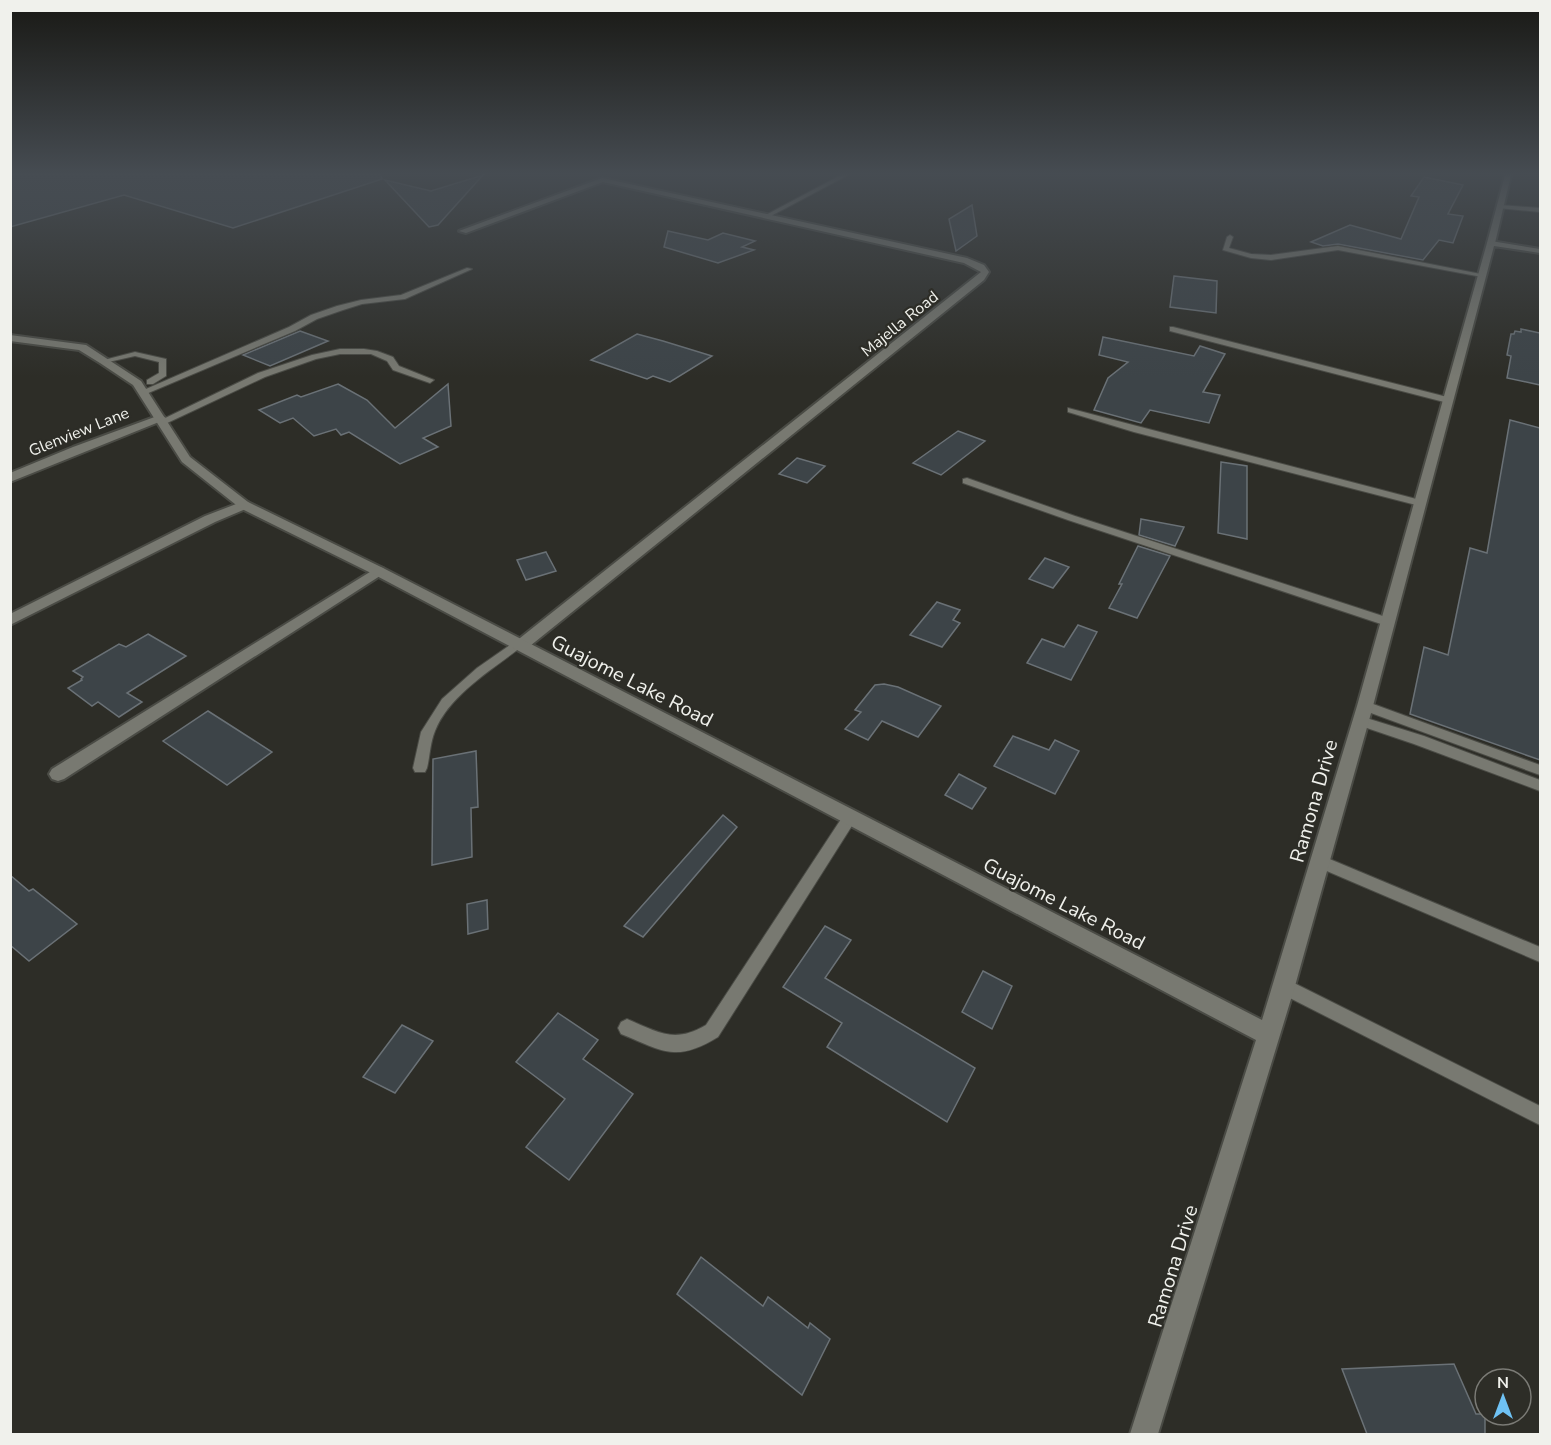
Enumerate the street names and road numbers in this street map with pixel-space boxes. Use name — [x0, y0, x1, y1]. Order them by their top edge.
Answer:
street label: Majella Road — [857, 286, 943, 362]
street label: Glenview Lane — [26, 402, 132, 462]
street label: Guajome Lake Road — [546, 628, 718, 734]
street label: Ramona Drive — [1284, 736, 1344, 866]
street label: Guajome Lake Road — [978, 851, 1150, 957]
street label: Ramona Drive — [1142, 1201, 1204, 1331]

